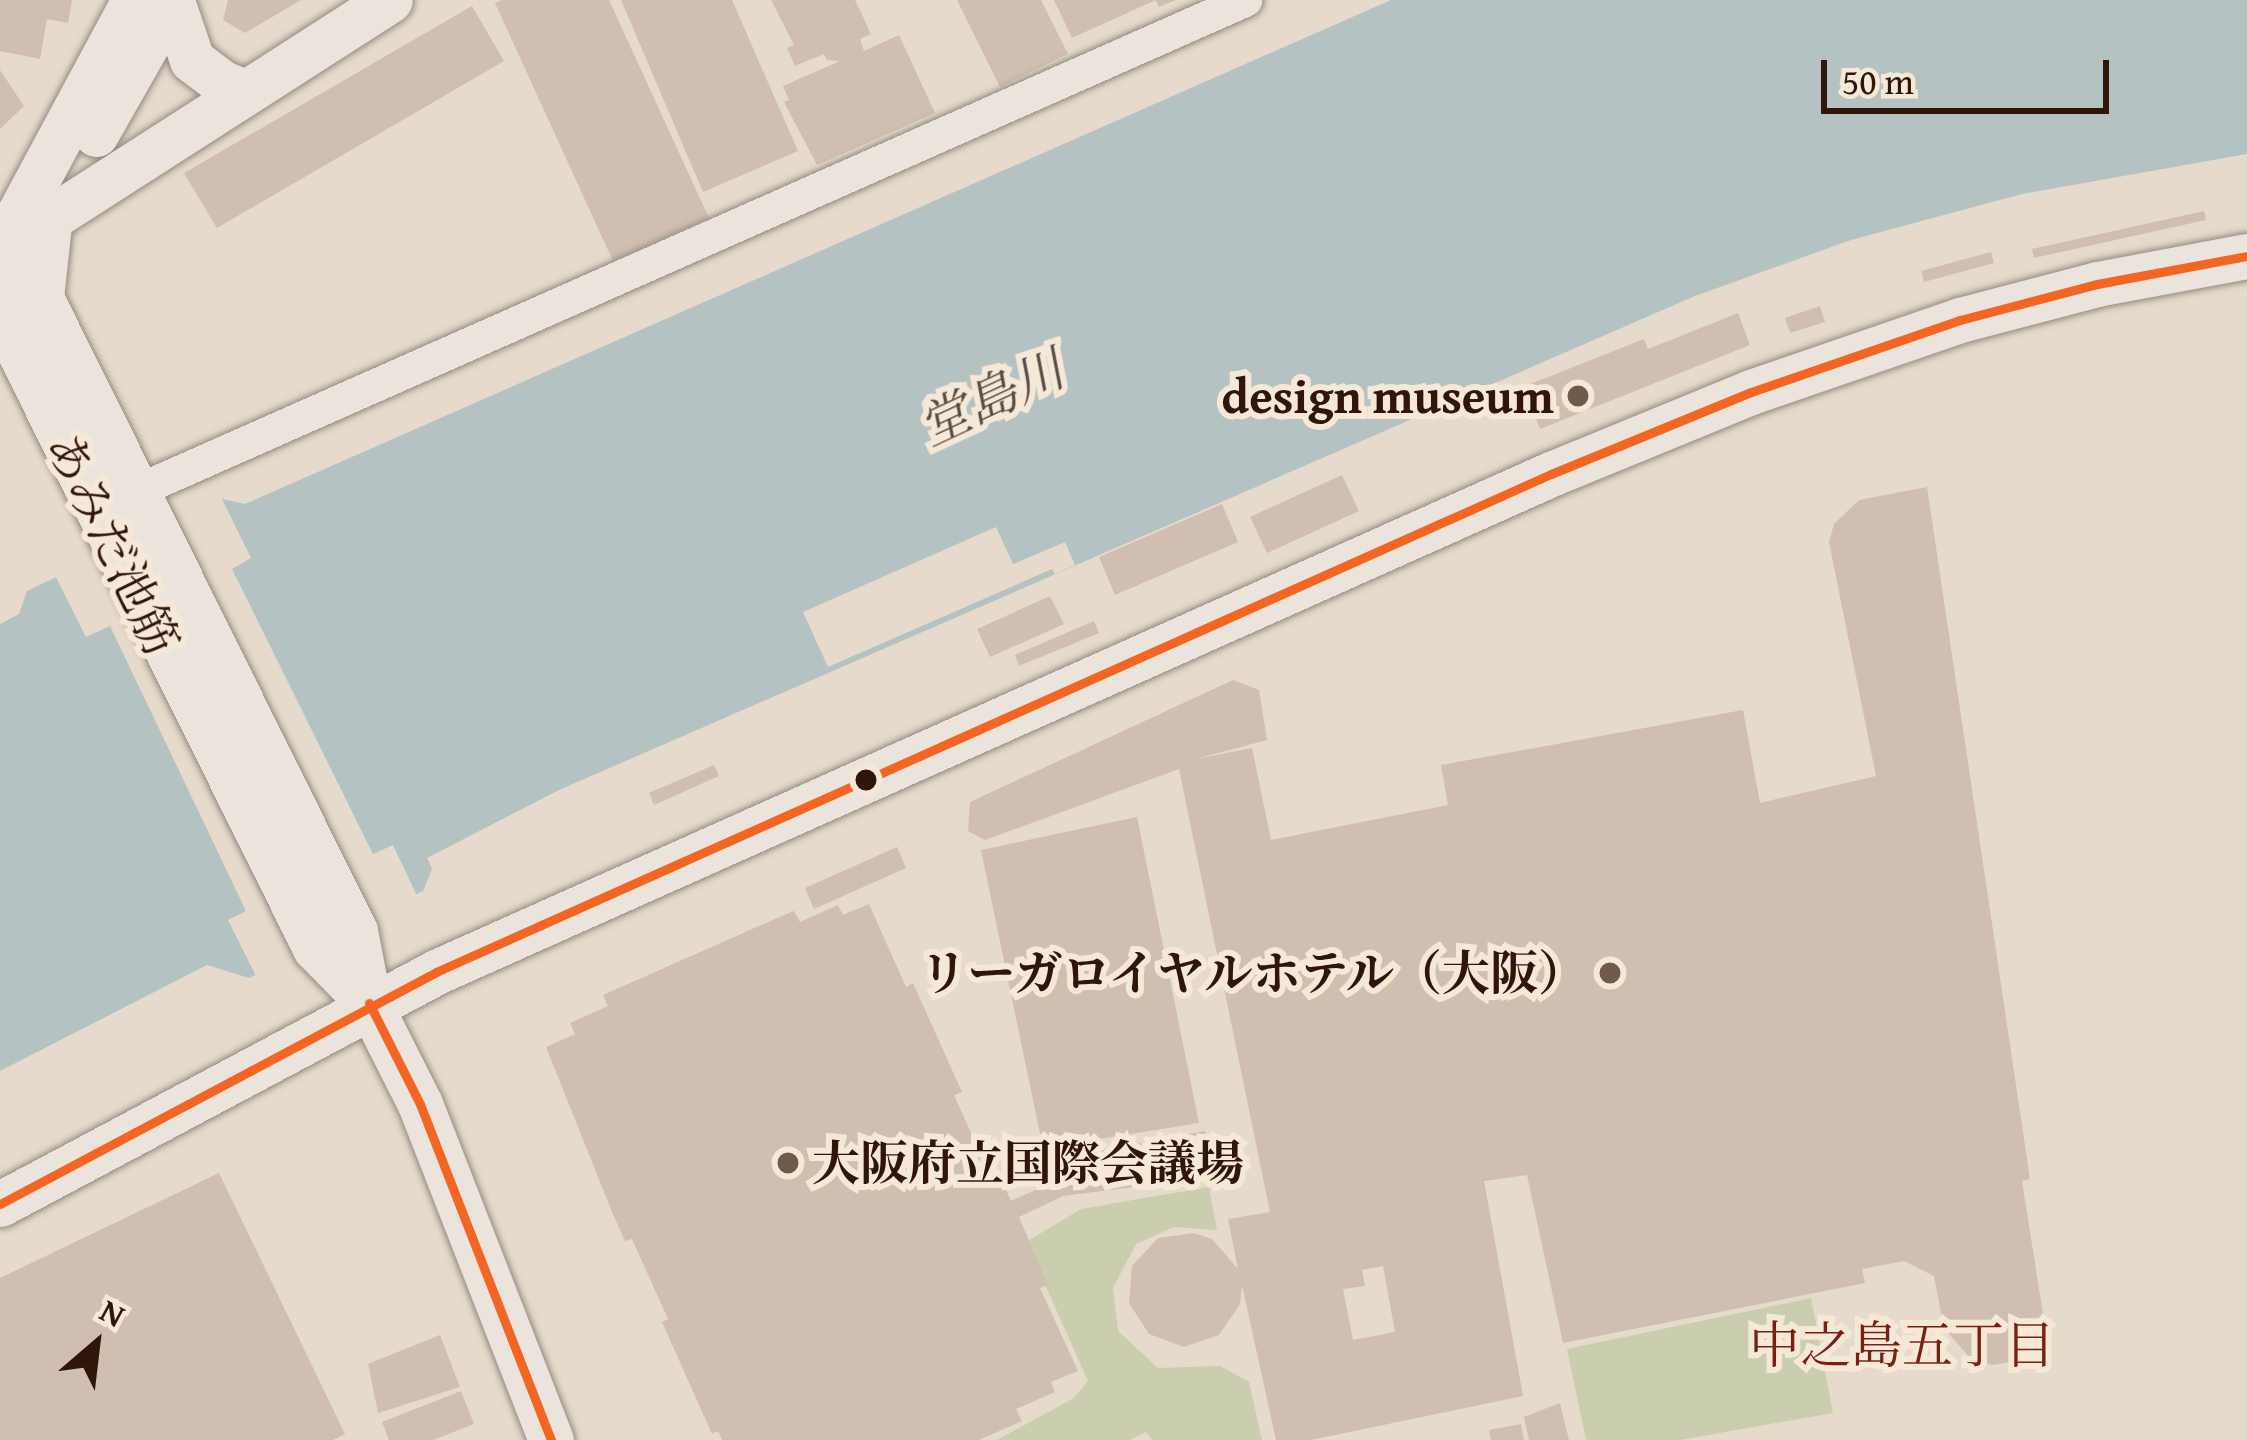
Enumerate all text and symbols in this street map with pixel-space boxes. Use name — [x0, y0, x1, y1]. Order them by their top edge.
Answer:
scale bar — [1827, 36, 2115, 110]
text: 50 m — [1842, 54, 1914, 107]
water label: 堂島川 — [909, 338, 1073, 458]
place label: design museum — [1222, 367, 1554, 425]
marker: design museum — [1565, 383, 1591, 409]
street label: あみだ池筋 — [35, 423, 191, 663]
unlabelled marker — [855, 769, 877, 791]
place label: リーガロイヤルホテル（大阪） — [914, 944, 1586, 1002]
marker: リーガロイヤルホテル（大阪） — [1597, 960, 1623, 986]
place label: 大阪府立国際会議場 — [812, 1134, 1244, 1192]
marker: 大阪府立国際会議場 — [775, 1150, 801, 1176]
north arrow — [36, 1284, 156, 1404]
text: N — [92, 1286, 134, 1339]
district label: 中之島五丁目 — [1749, 1314, 2055, 1376]

